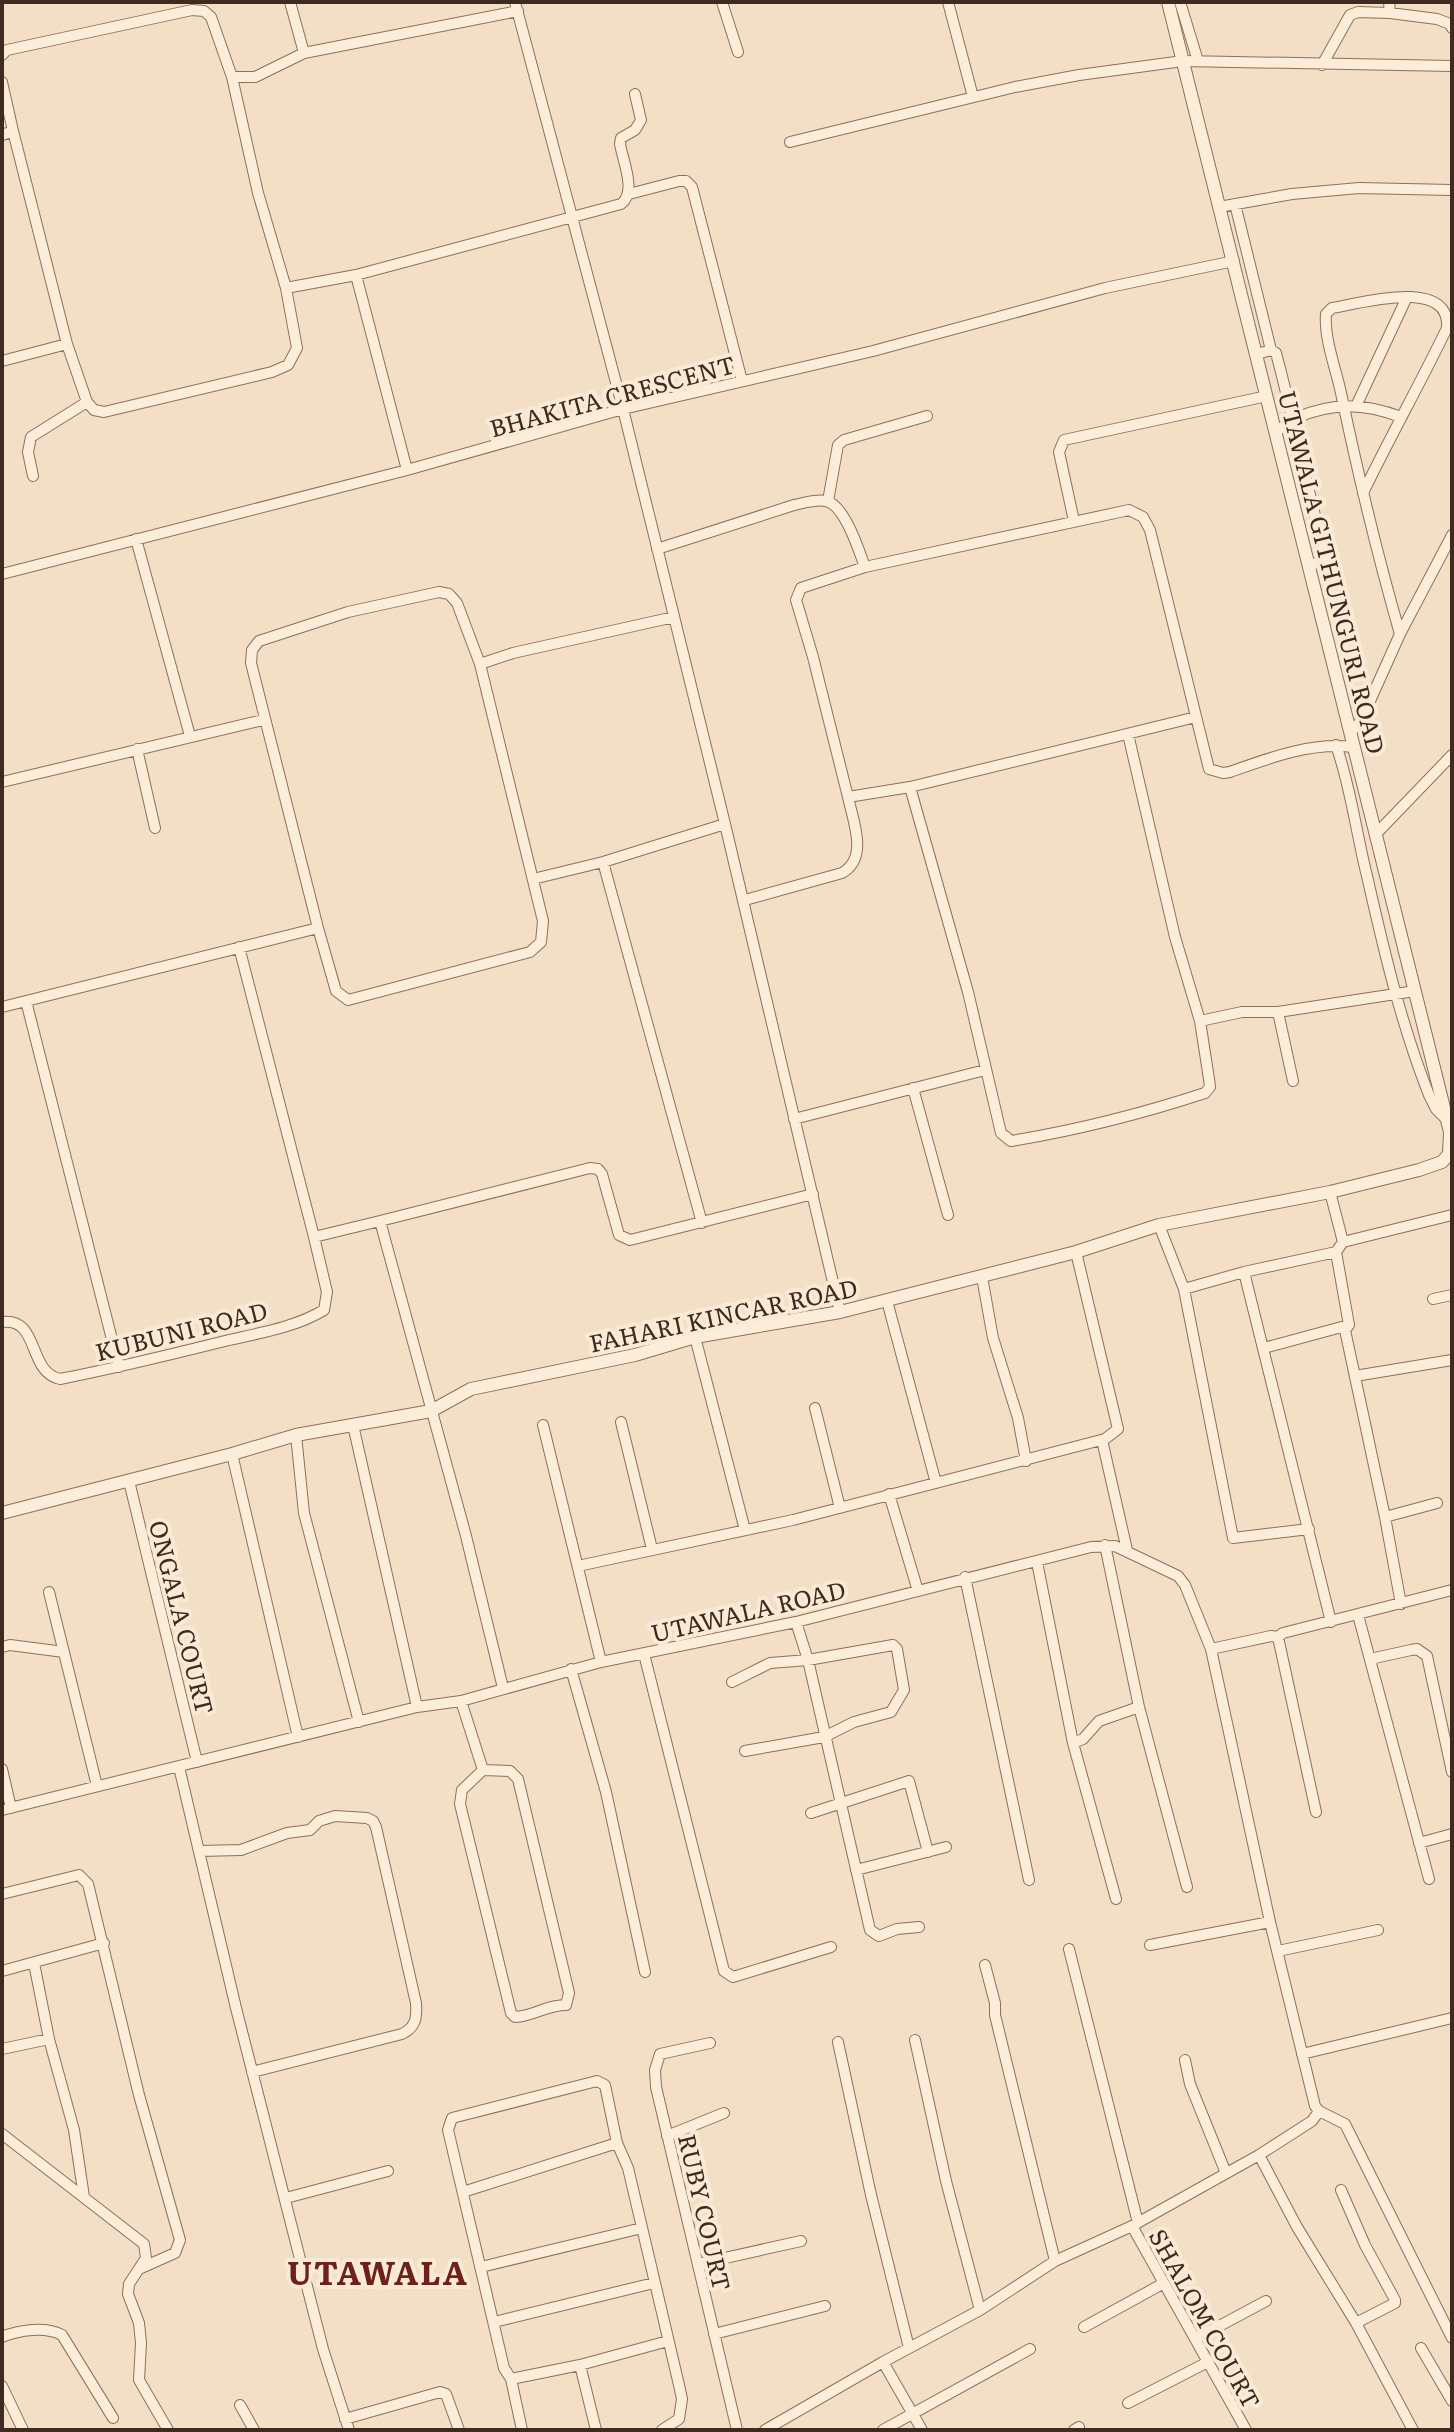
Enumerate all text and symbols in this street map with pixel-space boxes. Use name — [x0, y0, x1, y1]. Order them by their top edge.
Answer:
street label: BHAKITA CRESCENT — [485, 345, 739, 445]
street label: UTAWALA GITHUNGURI ROAD — [1271, 387, 1395, 757]
street label: FAHARI KINCAR ROAD — [586, 1268, 860, 1360]
street label: KUBUNI ROAD — [91, 1292, 271, 1368]
street label: ONGALA COURT — [142, 1516, 224, 1718]
street label: UTAWALA ROAD — [647, 1571, 849, 1649]
street label: RUBY COURT — [671, 2130, 741, 2294]
street label: SHALOM COURT — [1142, 2222, 1270, 2414]
district label: UTAWALA — [287, 2247, 469, 2295]

